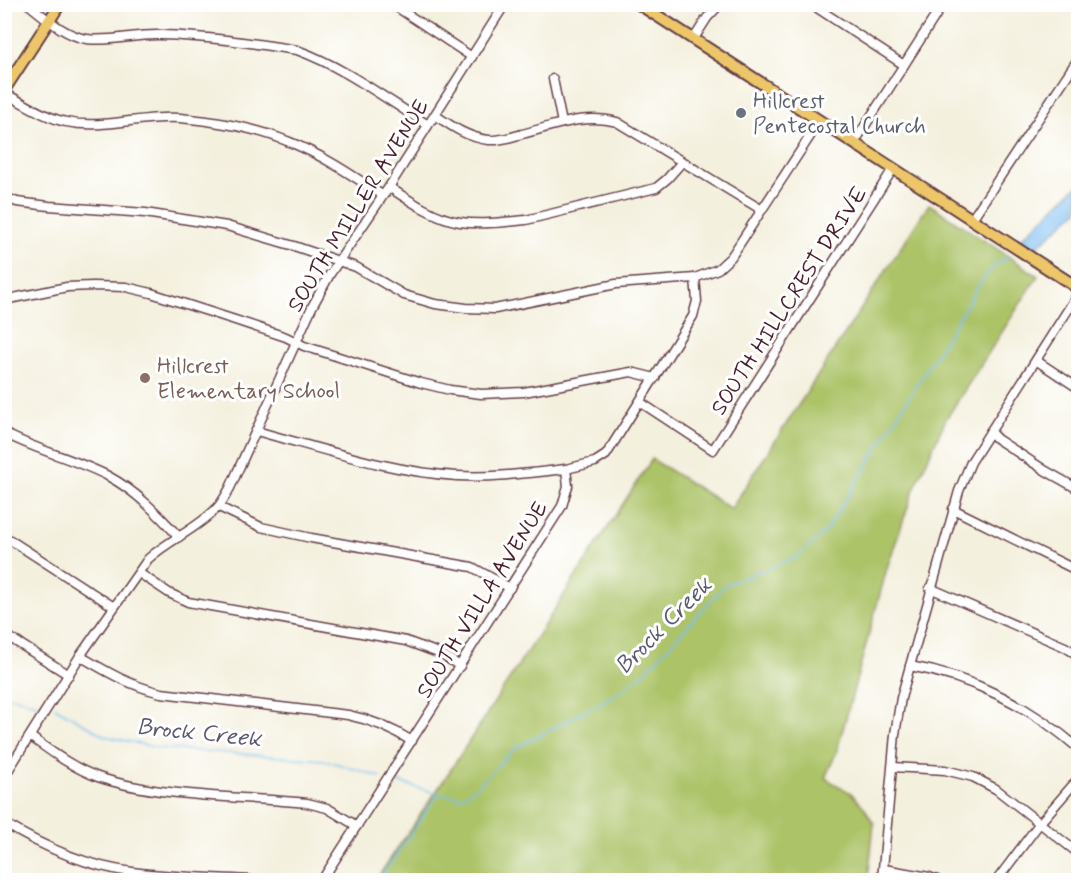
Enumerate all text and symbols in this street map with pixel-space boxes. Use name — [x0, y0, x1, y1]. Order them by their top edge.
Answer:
place label: Hillcrest Pentecostal Church — [753, 88, 926, 141]
street label: SOUTH MILLER AVENUE — [282, 94, 436, 318]
marker: Hillcrest Pentecostal Church — [734, 106, 748, 120]
street label: SOUTH HILLCREST DRIVE — [705, 181, 874, 421]
place label: Hillcrest Elementary School — [157, 353, 340, 406]
marker: Hillcrest Elementary School — [138, 371, 152, 385]
street label: SOUTH VILLA AVENUE — [411, 496, 555, 704]
water label: Brock Creek — [609, 570, 720, 681]
water label: Brock Creek — [135, 712, 264, 756]

